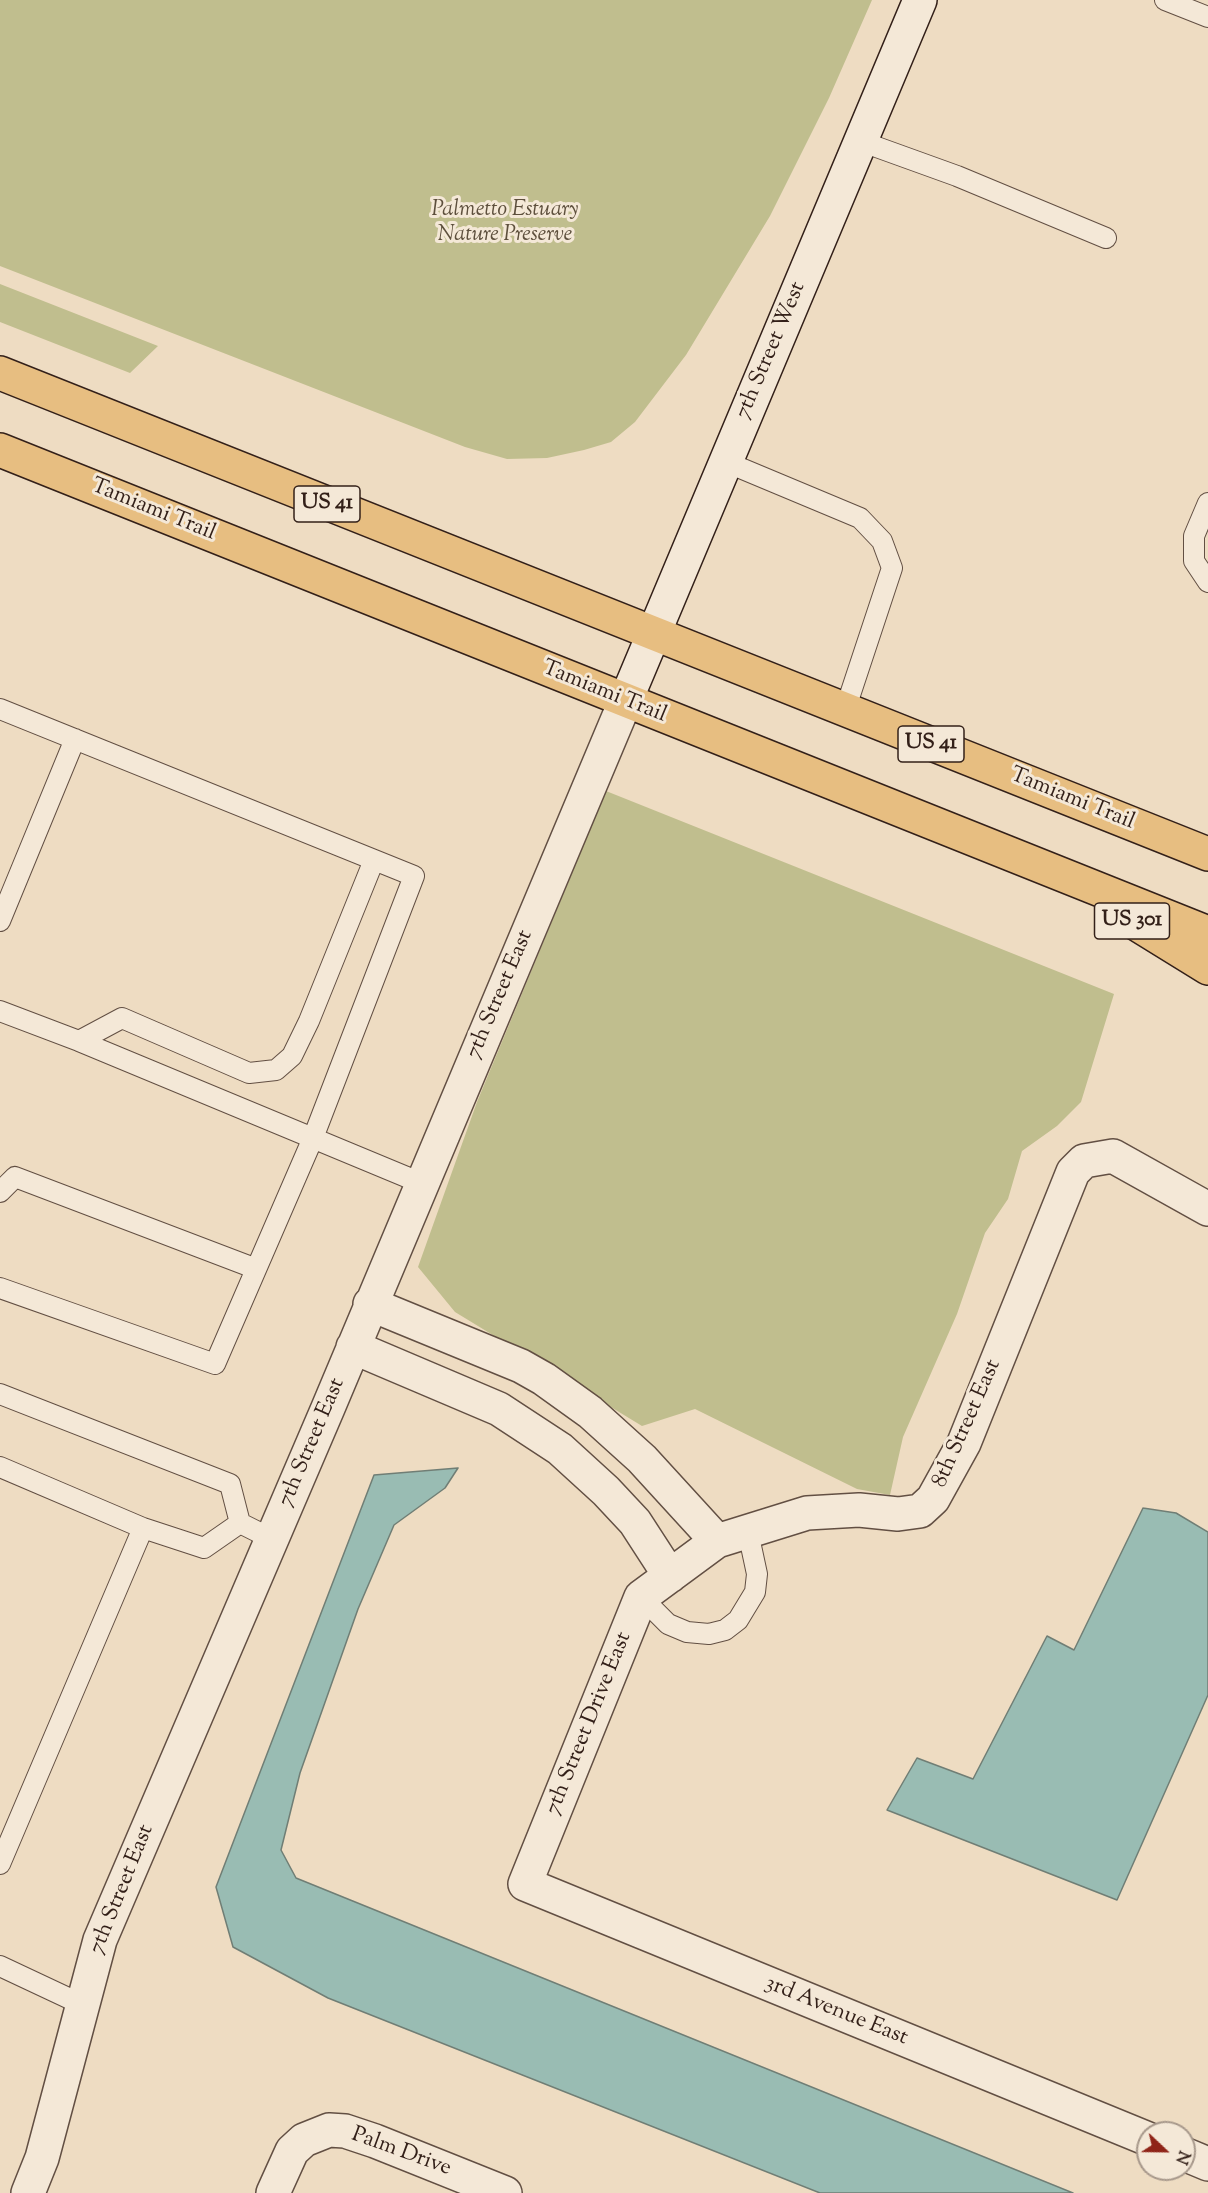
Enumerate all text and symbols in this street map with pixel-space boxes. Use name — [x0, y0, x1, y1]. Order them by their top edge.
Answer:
park label: Palmetto Estuary Nature Preserve — [431, 198, 579, 249]
street label: 7th Street West — [731, 278, 813, 424]
street label: Tamiami Trail — [87, 474, 219, 548]
road number: US 41 — [294, 486, 360, 522]
street label: Tamiami Trail — [538, 656, 670, 730]
road number: US 41 — [898, 726, 964, 762]
street label: Tamiami Trail — [1006, 763, 1138, 837]
road number: US 301 — [1094, 903, 1170, 939]
street label: 7th Street East — [462, 927, 540, 1063]
street label: 8th Street East — [928, 1356, 1008, 1492]
street label: 7th Street East — [274, 1375, 352, 1511]
street label: 7th Street Drive East — [541, 1629, 639, 1819]
street label: 7th Street East — [85, 1821, 161, 1959]
street label: 3rd Avenue East — [761, 1971, 911, 2053]
north arrow — [1136, 2121, 1196, 2181]
street label: Palm Drive — [348, 2123, 454, 2183]
text: N — [1168, 2147, 1194, 2167]

